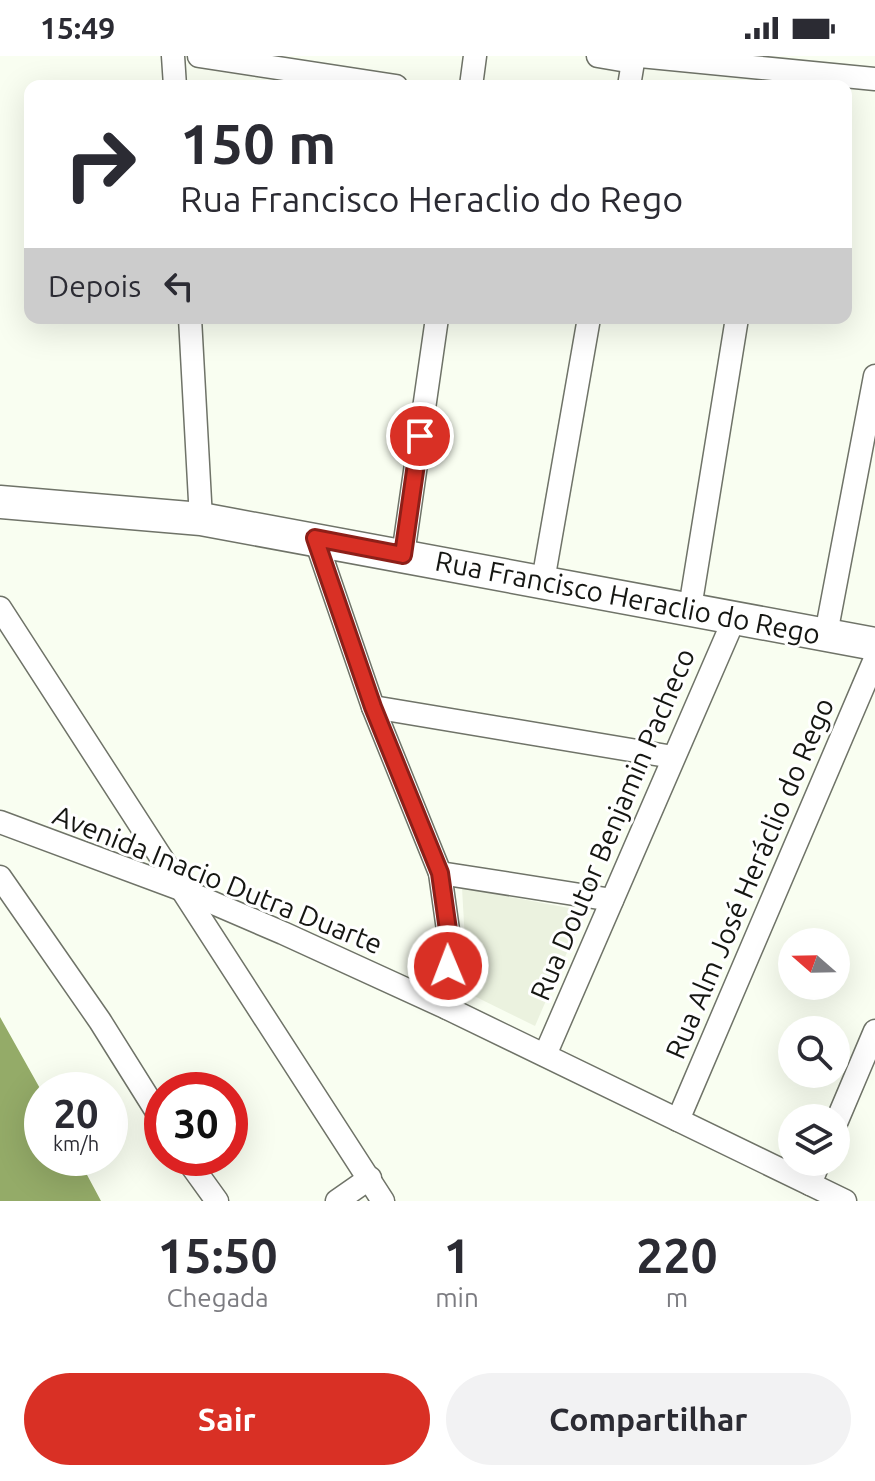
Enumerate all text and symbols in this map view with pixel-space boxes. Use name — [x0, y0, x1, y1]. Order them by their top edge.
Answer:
text: 15:49 — [40, 11, 115, 45]
icon: right — [48, 112, 152, 216]
text: 150 m — [180, 112, 336, 175]
text: Rua Francisco Heraclio do Rego — [180, 178, 683, 219]
icon: left — [157, 264, 201, 308]
text: Depois — [48, 269, 141, 303]
pin — [386, 402, 454, 470]
icon: arrive — [398, 414, 442, 458]
street label: Rua Francisco Heraclio do Rego — [433, 544, 823, 650]
street label: Rua Doutor Benjamin Pacheco — [524, 643, 700, 1005]
street label: Rua Alm José Heráclio do Rego — [659, 693, 839, 1063]
street label: Avenida Inacio Dutra Duarte — [49, 799, 387, 959]
position arrow — [406, 924, 490, 1008]
north arrow — [778, 928, 850, 1000]
map controls — [778, 928, 850, 1176]
button: search — [778, 1016, 850, 1088]
speed limit sign: 30 — [144, 1072, 248, 1176]
text: 20 — [53, 1091, 99, 1136]
button: layers — [778, 1104, 850, 1176]
text: km/h — [53, 1132, 99, 1155]
text: 15:50 — [158, 1228, 278, 1282]
text: 1 — [443, 1228, 470, 1282]
text: 220 — [636, 1228, 717, 1282]
text: Chegada — [167, 1283, 269, 1312]
text: min — [435, 1283, 479, 1312]
text: m — [666, 1283, 688, 1312]
button: Sair — [24, 1373, 430, 1465]
button: Compartilhar — [446, 1373, 851, 1465]

